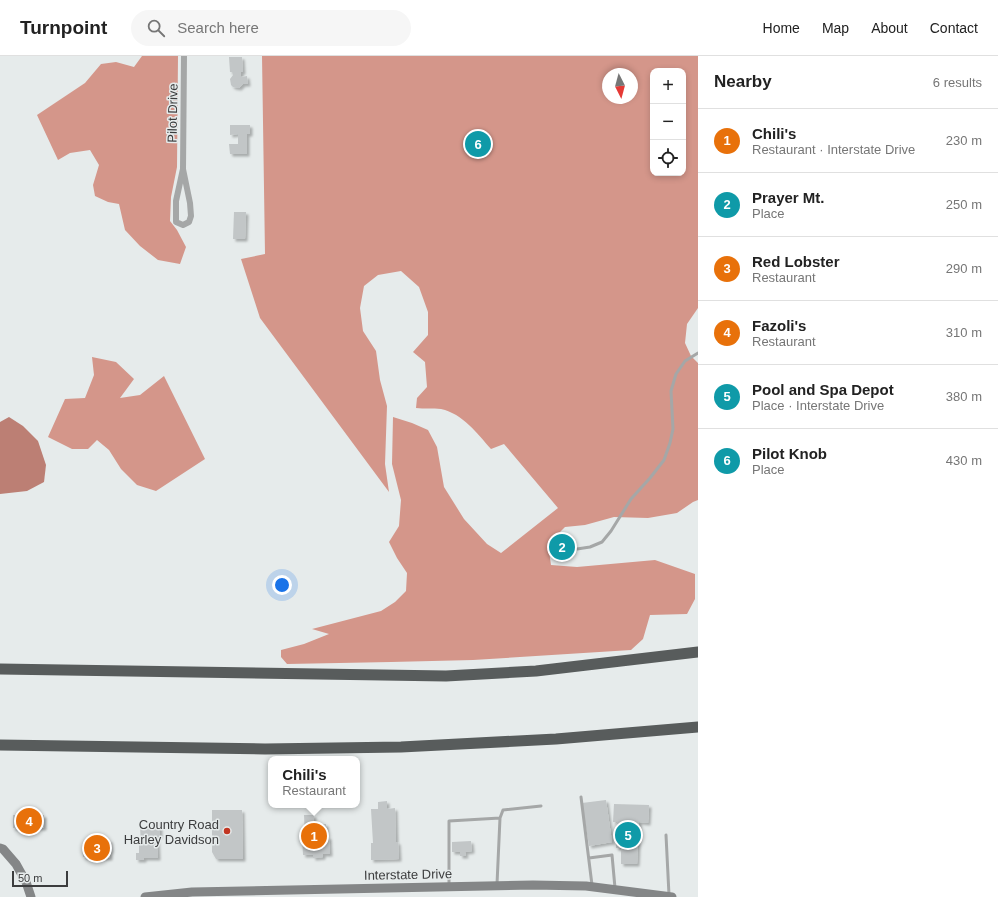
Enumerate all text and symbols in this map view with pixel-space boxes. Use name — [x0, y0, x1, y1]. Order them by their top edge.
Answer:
search box — [131, 10, 411, 46]
text: Turnpoint — [20, 17, 107, 38]
icon: search — [145, 17, 167, 39]
text: Search here — [177, 19, 259, 36]
text: Home — [763, 20, 800, 36]
text: Map — [822, 20, 849, 36]
text: About — [871, 20, 908, 36]
text: Contact — [930, 20, 978, 36]
north arrow — [602, 68, 638, 104]
map controls — [650, 68, 686, 176]
button: + — [650, 68, 686, 104]
text: Nearby — [714, 72, 772, 91]
text: 6 results — [933, 75, 982, 90]
street label: Pilot Drive — [164, 83, 181, 143]
button: − — [650, 104, 686, 140]
text: Chili's — [752, 125, 796, 142]
pin: 6 — [465, 129, 491, 159]
text: 1 — [723, 133, 731, 148]
text: 230 m — [946, 133, 982, 148]
button: locate — [650, 140, 686, 176]
text: Restaurant · Interstate Drive — [752, 142, 915, 157]
text: Prayer Mt. — [752, 189, 825, 206]
text: 2 — [723, 197, 731, 212]
text: 250 m — [946, 197, 982, 212]
text: Place — [752, 206, 785, 221]
text: Red Lobster — [752, 253, 840, 270]
text: 3 — [723, 261, 731, 276]
text: 290 m — [946, 261, 982, 276]
text: Restaurant — [752, 270, 816, 285]
text: Fazoli's — [752, 317, 806, 334]
text: 4 — [723, 325, 731, 340]
text: 310 m — [946, 325, 982, 340]
text: Restaurant — [752, 334, 816, 349]
text: Pool and Spa Depot — [752, 381, 894, 398]
text: 5 — [723, 389, 731, 404]
text: 380 m — [946, 389, 982, 404]
text: Place · Interstate Drive — [752, 398, 884, 413]
text: Pilot Knob — [752, 445, 827, 462]
text: 6 — [723, 453, 731, 468]
text: 430 m — [946, 453, 982, 468]
text: Place — [752, 462, 785, 477]
pin: 2 — [549, 532, 575, 562]
your location — [272, 575, 292, 595]
popup — [268, 756, 360, 808]
text: Chili's — [282, 766, 327, 783]
text: Restaurant — [282, 783, 346, 798]
pin: 4 — [16, 806, 42, 836]
place label: Country Road Harley Davidson — [124, 817, 219, 847]
pin: 5 — [615, 820, 641, 850]
pin: 1 — [301, 821, 327, 851]
marker: Country Road Harley Davidson — [222, 826, 232, 836]
pin: 3 — [84, 833, 110, 863]
street label: Interstate Drive — [364, 866, 452, 883]
scale bar — [12, 869, 68, 888]
text: 50 m — [18, 872, 42, 884]

